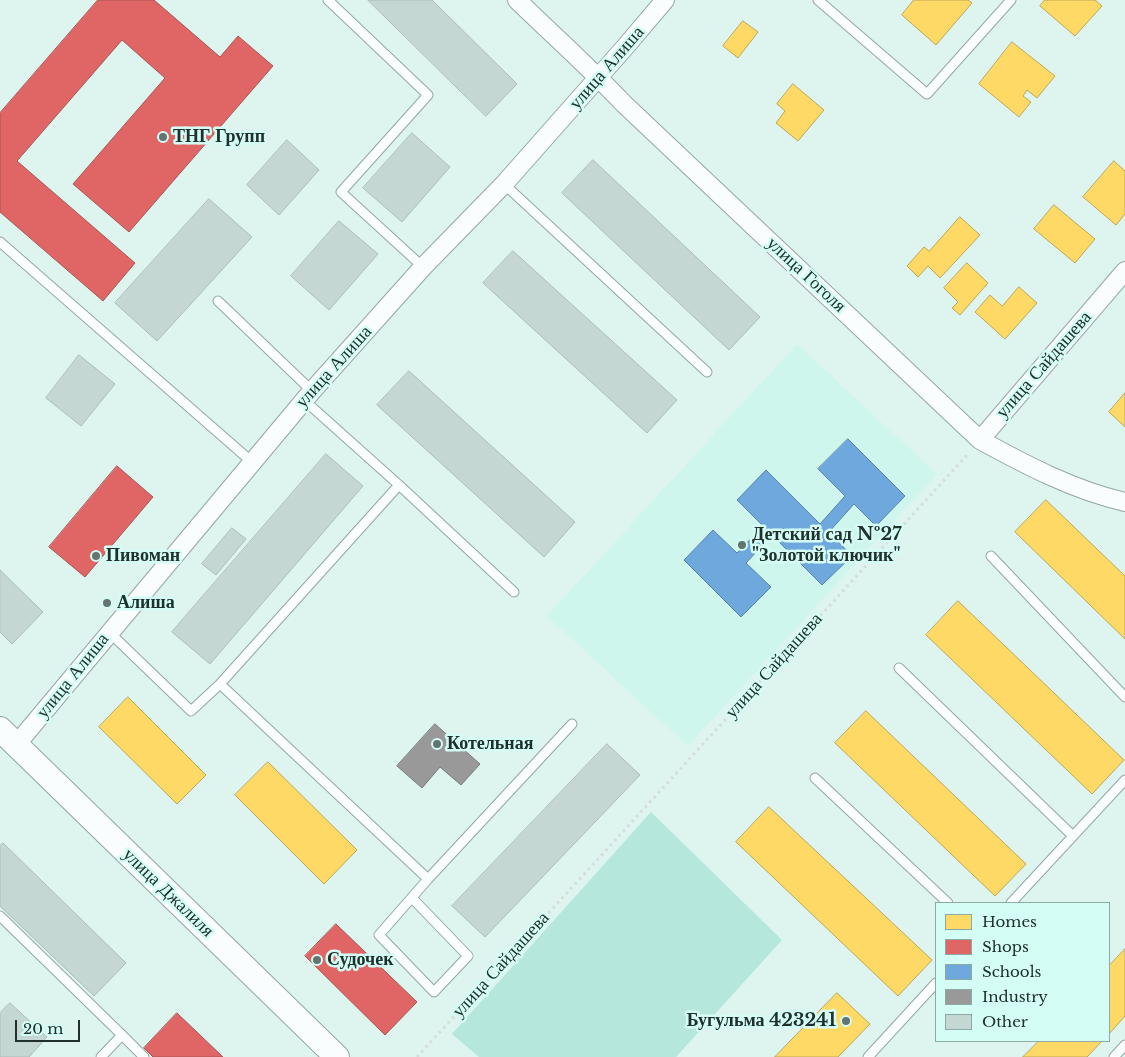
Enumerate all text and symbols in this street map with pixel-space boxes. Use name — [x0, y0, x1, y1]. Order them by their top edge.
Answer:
street label: улица Алиша — [565, 22, 649, 114]
place label: ТНГ Групп — [173, 126, 265, 148]
marker: ТНГ Групп — [157, 131, 169, 143]
street label: улица Гоголя — [762, 233, 850, 317]
street label: улица Сайдашева — [992, 307, 1096, 423]
street label: улица Алиша — [291, 321, 377, 413]
place label: Детский сад №27 "Золотой ключик" — [752, 524, 901, 566]
marker: Детский сад №27 "Золотой ключик" — [736, 539, 748, 551]
place label: Пивоман — [106, 545, 180, 567]
marker: Пивоман — [90, 550, 102, 562]
place label: Алиша — [117, 592, 175, 614]
marker: Алиша — [101, 597, 113, 609]
street label: улица Сайдашева — [721, 609, 827, 723]
street label: улица Алиша — [32, 629, 114, 723]
place label: Котельная — [447, 733, 533, 755]
marker: Котельная — [431, 738, 443, 750]
street label: улица Джалиля — [118, 844, 218, 942]
legend — [935, 902, 1110, 1042]
street label: улица Сайдашева — [448, 908, 554, 1022]
text: Homes — [982, 912, 1037, 931]
text: Shops — [982, 937, 1029, 956]
place label: Судочек — [327, 949, 394, 971]
marker: Судочек — [311, 954, 323, 966]
text: Schools — [982, 962, 1041, 981]
text: Industry — [982, 987, 1048, 1006]
scale bar — [18, 1010, 82, 1042]
place label: Бугульма 423241 — [687, 1010, 836, 1032]
text: Other — [982, 1012, 1028, 1031]
marker: Бугульма 423241 — [840, 1015, 852, 1027]
text: 20 m — [23, 1019, 63, 1038]

